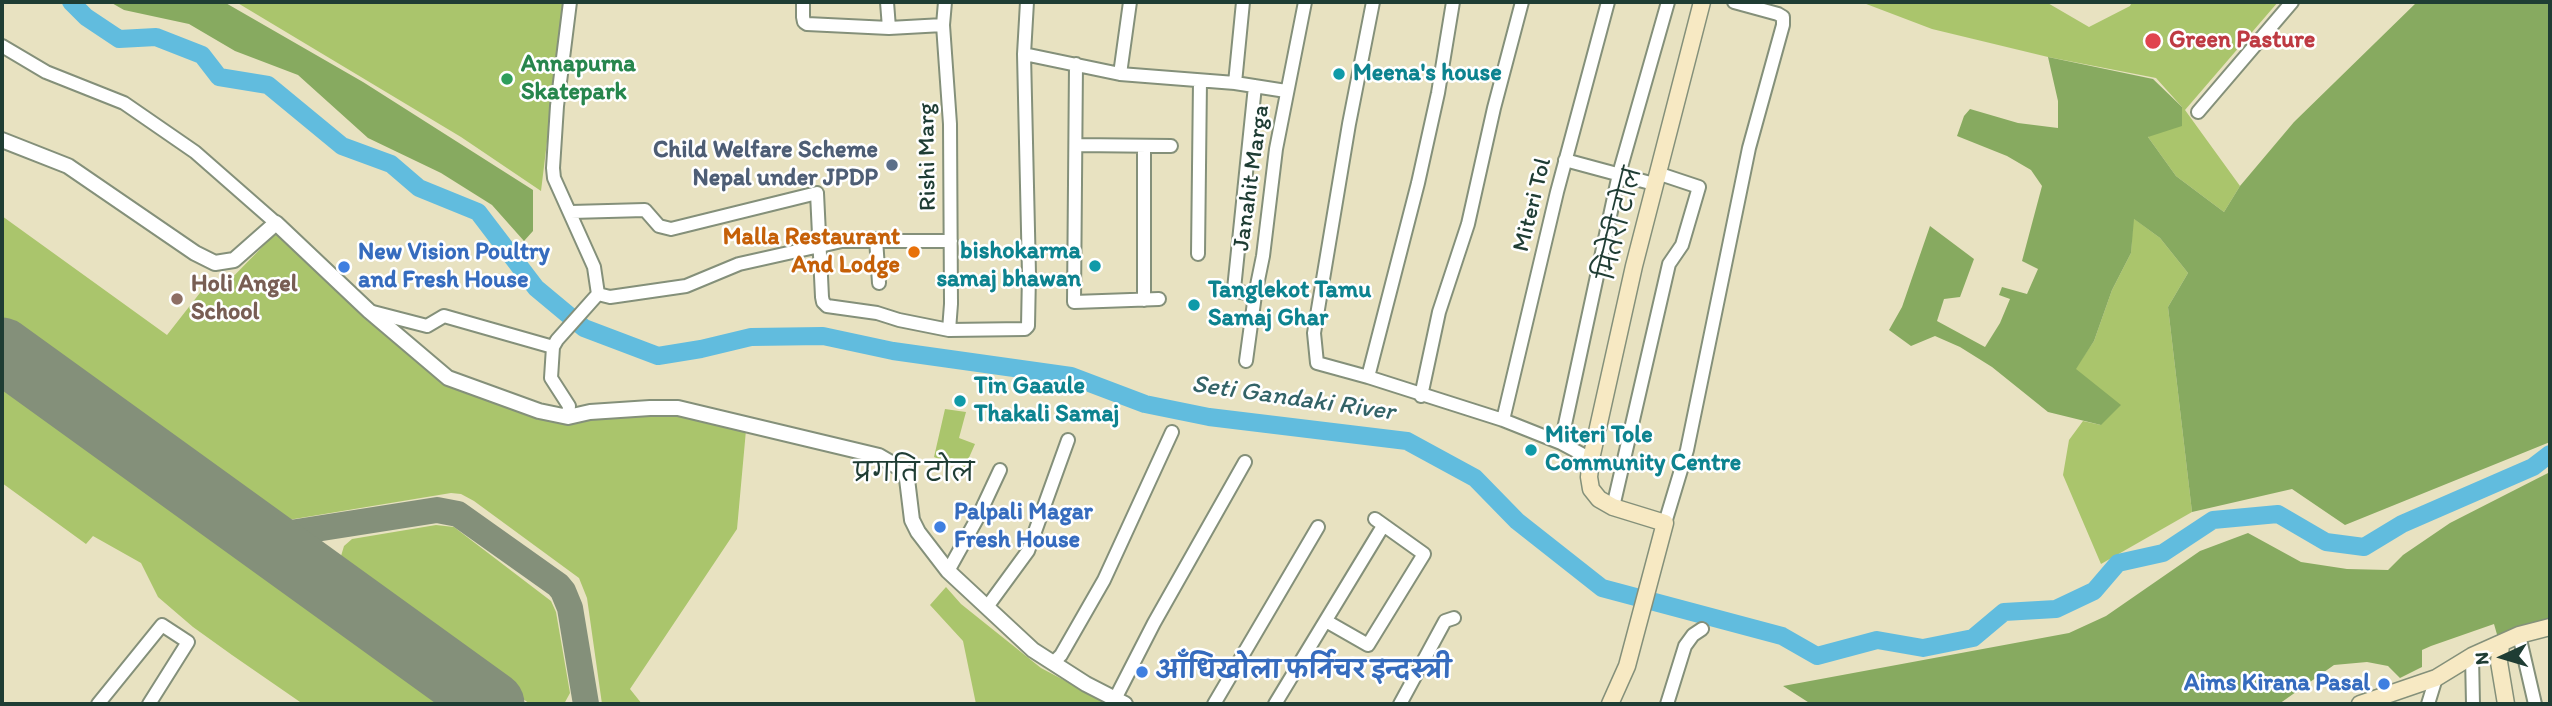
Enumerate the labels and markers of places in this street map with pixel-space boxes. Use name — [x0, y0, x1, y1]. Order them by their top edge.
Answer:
place label: Green Pasture — [2169, 27, 2315, 55]
marker: Green Pasture — [2143, 31, 2163, 51]
place label: Annapurna Skatepark — [521, 51, 636, 107]
place label: Meena's house — [1353, 60, 1502, 88]
marker: Meena's house — [1331, 66, 1347, 82]
marker: Annapurna Skatepark — [499, 71, 515, 87]
place label: Child Welfare Scheme Nepal under JPDP — [653, 137, 878, 193]
marker: Child Welfare Scheme Nepal under JPDP — [884, 157, 900, 173]
place label: Malla Restaurant And Lodge — [723, 224, 900, 280]
place label: bishokarma samaj bhawan — [936, 238, 1081, 294]
place label: New Vision Poultry and Fresh House — [358, 239, 550, 295]
marker: Malla Restaurant And Lodge — [906, 244, 922, 260]
marker: bishokarma samaj bhawan — [1087, 258, 1103, 274]
marker: New Vision Poultry and Fresh House — [336, 259, 352, 275]
place label: Holi Angel School — [191, 271, 298, 327]
place label: Tanglekot Tamu Samaj Ghar — [1208, 277, 1371, 333]
marker: Holi Angel School — [169, 291, 185, 307]
marker: Tanglekot Tamu Samaj Ghar — [1186, 297, 1202, 313]
place label: Tin Gaaule Thakali Samaj — [974, 373, 1119, 429]
marker: Tin Gaaule Thakali Samaj — [952, 393, 968, 409]
place label: Miteri Tole Community Centre — [1545, 422, 1741, 478]
marker: Miteri Tole Community Centre — [1523, 442, 1539, 458]
place label: Palpali Magar Fresh House — [954, 499, 1093, 555]
marker: Palpali Magar Fresh House — [932, 519, 948, 535]
place label: आँधिखोला फर्निचर इन्दस्त्री — [1156, 658, 1451, 686]
marker: आँधिखोला फर्निचर इन्दस्त्री — [1134, 664, 1150, 680]
place label: Aims Kirana Pasal — [2184, 670, 2370, 698]
marker: Aims Kirana Pasal — [2376, 676, 2392, 692]

